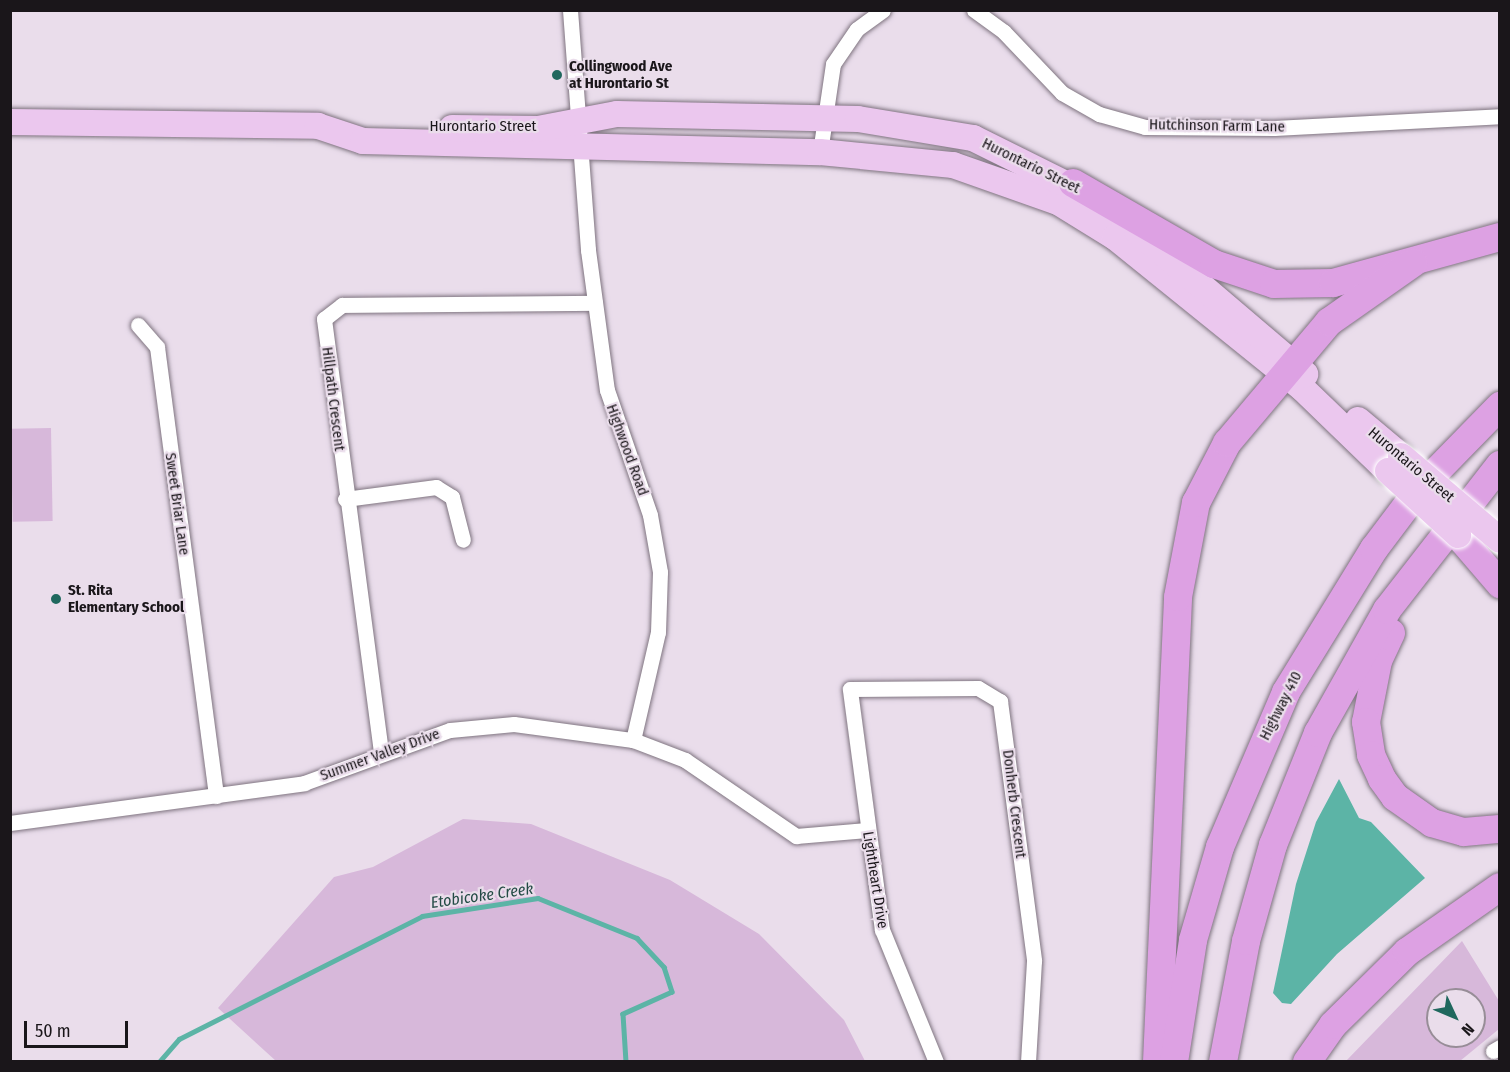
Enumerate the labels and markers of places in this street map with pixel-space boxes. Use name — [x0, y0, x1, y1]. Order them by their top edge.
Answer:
place label: Collingwood Ave at Hurontario St — [569, 57, 672, 92]
marker: Collingwood Ave at Hurontario St — [550, 68, 564, 82]
place label: St. Rita Elementary School — [68, 581, 184, 616]
marker: St. Rita Elementary School — [49, 592, 63, 606]

